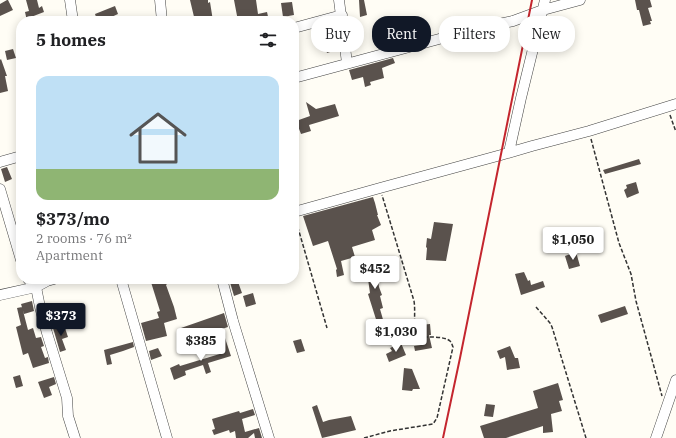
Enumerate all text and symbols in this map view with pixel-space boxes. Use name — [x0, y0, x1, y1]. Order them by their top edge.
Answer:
chip: Buy — [311, 16, 364, 52]
chip: Rent — [372, 16, 431, 52]
chip: Filters — [439, 16, 510, 52]
chip: New — [518, 16, 575, 52]
text: 5 homes — [36, 29, 106, 51]
icon: filters — [257, 29, 279, 51]
icon: home — [122, 102, 194, 174]
text: $373/mo — [36, 208, 110, 230]
pin: $1,050 — [540, 227, 606, 261]
text: 2 rooms · 76 m² — [36, 230, 132, 247]
text: $1,050 — [552, 231, 594, 248]
text: Apartment — [36, 247, 103, 264]
pin: $452 — [351, 256, 399, 290]
text: $452 — [359, 260, 391, 277]
pin: $373 — [37, 303, 85, 337]
text: $373 — [45, 307, 77, 324]
pin: $1,030 — [363, 319, 429, 353]
text: $1,030 — [375, 323, 417, 340]
pin: $385 — [177, 328, 225, 362]
text: $385 — [185, 332, 217, 349]

